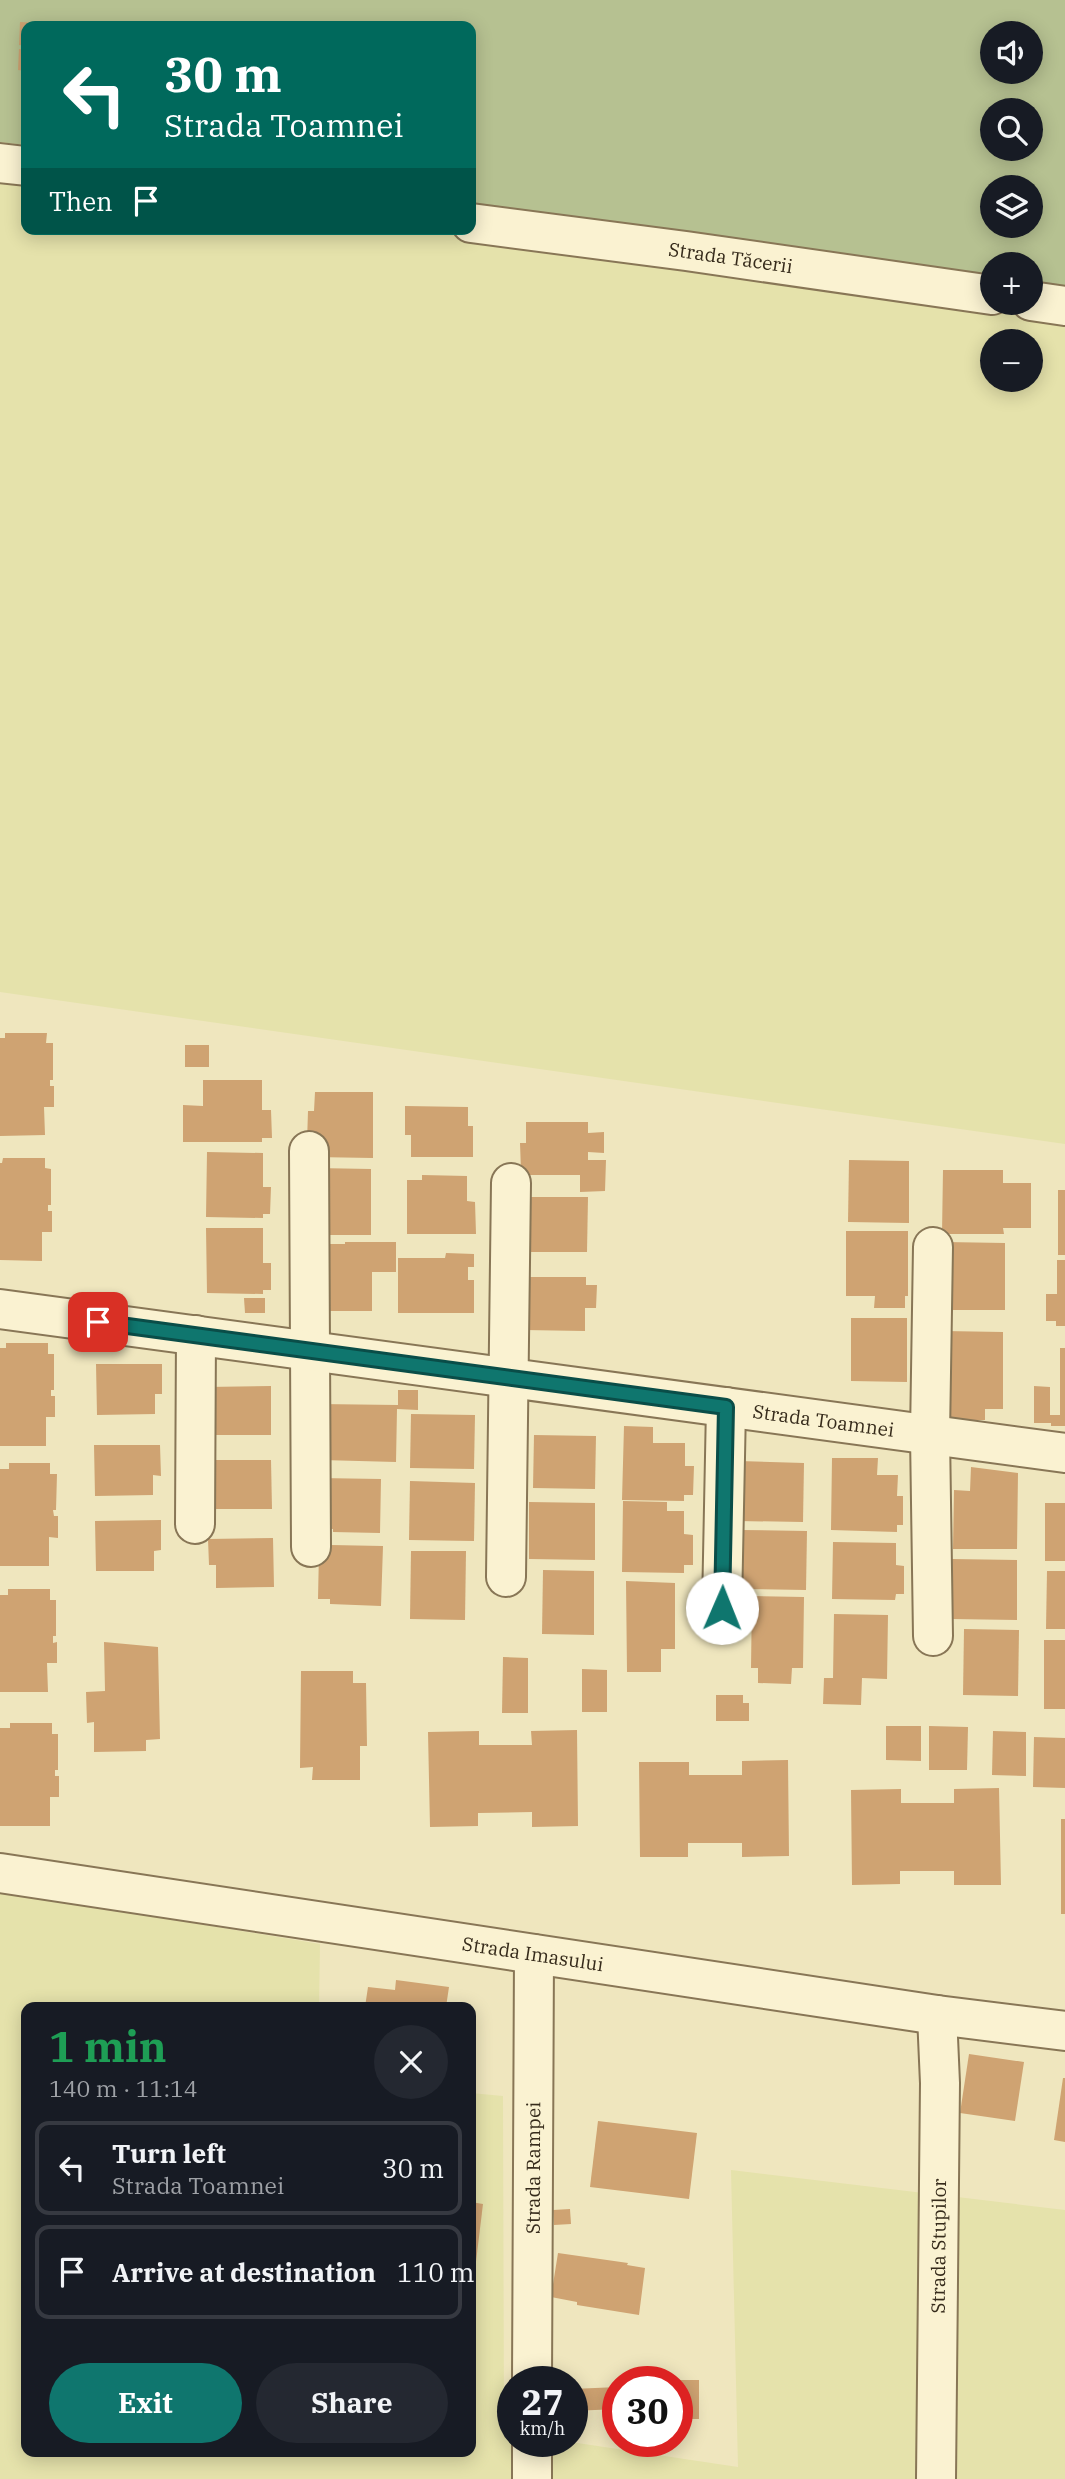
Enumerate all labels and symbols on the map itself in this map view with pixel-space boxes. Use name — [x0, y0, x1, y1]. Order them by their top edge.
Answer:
street label: Strada Tăcerii — [667, 237, 794, 278]
pin — [68, 1292, 128, 1352]
street label: Strada Toamnei — [751, 1399, 896, 1442]
position arrow — [685, 1571, 759, 1645]
street label: Strada Imasului — [461, 1931, 605, 1976]
street label: Strada Rampei — [521, 2102, 545, 2234]
street label: Strada Stupilor — [926, 2178, 951, 2314]
speed limit sign: 30 — [602, 2366, 693, 2457]

